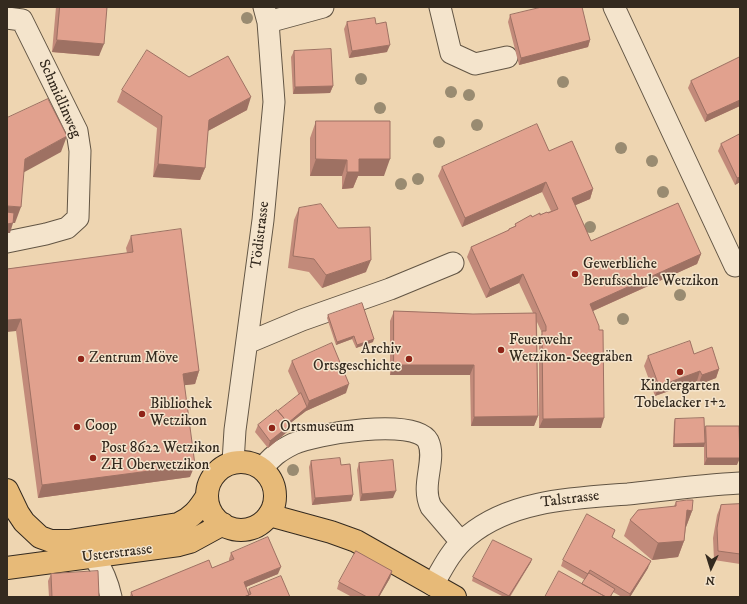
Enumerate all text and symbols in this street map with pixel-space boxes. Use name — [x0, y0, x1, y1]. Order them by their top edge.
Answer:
street label: Schmidlinweg — [34, 57, 84, 141]
street label: Tödistrasse — [248, 200, 274, 270]
place label: Gewerbliche Berufsschule Wetzikon — [583, 256, 719, 291]
marker: Gewerbliche Berufsschule Wetzikon — [570, 269, 580, 279]
place label: Feuerwehr Wetzikon-Seegräben — [509, 332, 633, 367]
place label: Archiv Ortsgeschichte — [313, 341, 401, 376]
marker: Feuerwehr Wetzikon-Seegräben — [496, 345, 506, 355]
place label: Zentrum Möve — [89, 350, 178, 368]
marker: Zentrum Möve — [76, 354, 86, 364]
marker: Archiv Ortsgeschichte — [404, 354, 414, 364]
marker: Kindergarten Tobelacker 1+2 — [675, 367, 685, 377]
place label: Kindergarten Tobelacker 1+2 — [634, 378, 726, 413]
place label: Bibliothek Wetzikon — [150, 396, 212, 431]
marker: Bibliothek Wetzikon — [137, 409, 147, 419]
place label: Coop — [85, 418, 117, 436]
place label: Ortsmuseum — [280, 419, 354, 437]
marker: Coop — [72, 422, 82, 432]
marker: Ortsmuseum — [267, 423, 277, 433]
place label: Post 8622 Wetzikon ZH Oberwetzikon — [101, 440, 220, 475]
marker: Post 8622 Wetzikon ZH Oberwetzikon — [88, 453, 98, 463]
street label: Talstrasse — [540, 487, 600, 513]
street label: Usterstrasse — [81, 541, 153, 567]
north arrow — [691, 548, 731, 588]
text: N — [705, 573, 715, 587]

